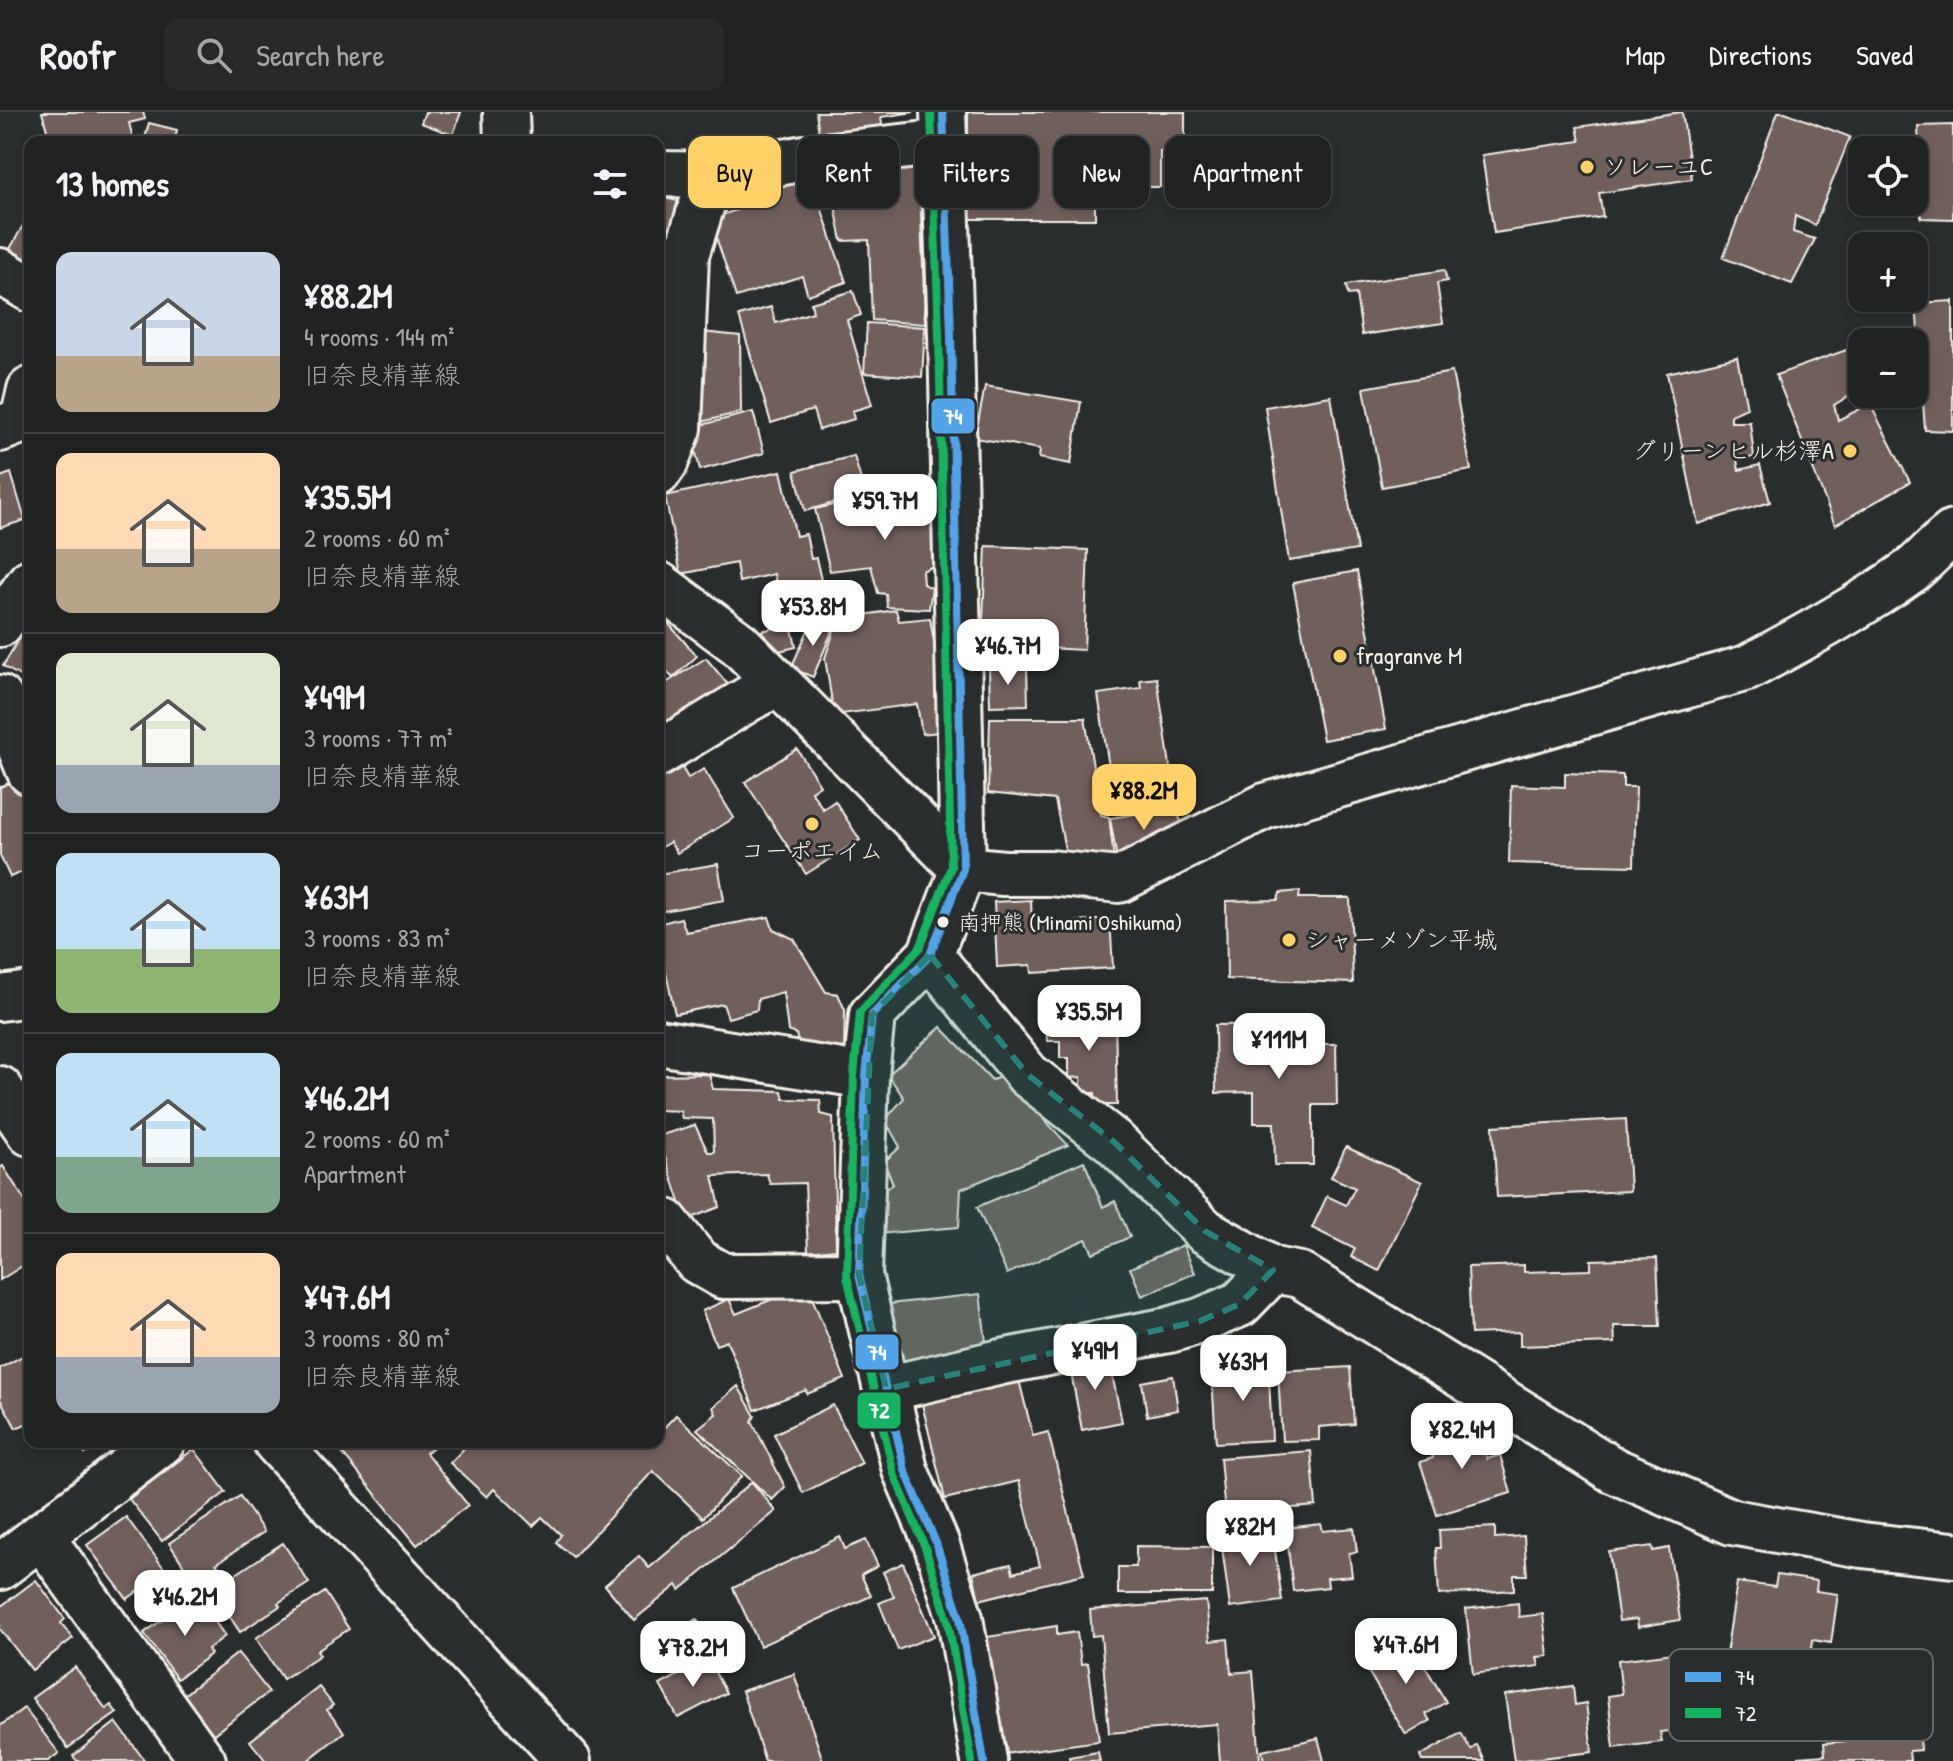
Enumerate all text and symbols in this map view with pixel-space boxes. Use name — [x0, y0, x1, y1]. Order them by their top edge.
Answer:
search box — [164, 19, 724, 91]
text: Roofr — [40, 29, 116, 81]
icon: search — [192, 33, 236, 77]
text: Search here — [256, 35, 384, 75]
text: Map — [1625, 36, 1665, 74]
text: Directions — [1709, 36, 1812, 74]
text: Saved — [1856, 36, 1913, 74]
chip: Buy — [688, 136, 781, 208]
chip: Rent — [797, 136, 899, 208]
chip: Filters — [915, 136, 1038, 208]
chip: New — [1054, 136, 1149, 208]
chip: Apartment — [1165, 136, 1331, 208]
map controls — [1848, 136, 1928, 408]
button: locate — [1848, 136, 1928, 216]
place label: ソレーユC — [1603, 150, 1713, 182]
marker: ソレーユC — [1578, 158, 1596, 176]
text: 13 homes — [56, 161, 169, 207]
icon: filters — [588, 162, 632, 206]
button: + — [1848, 232, 1928, 312]
text: ¥88.2M — [304, 273, 393, 319]
icon: home — [120, 284, 216, 380]
text: 4 rooms · 144 m² — [304, 319, 454, 354]
button: − — [1848, 328, 1928, 408]
text: 旧奈良精華線 — [304, 357, 460, 392]
line badge: 74 — [930, 397, 976, 435]
text: 74 — [942, 401, 963, 431]
place label: グリーンヒル杉澤A — [1632, 434, 1834, 466]
marker: グリーンヒル杉澤A — [1841, 442, 1859, 460]
text: ¥35.5M — [304, 474, 391, 520]
pin: ¥59.7M — [820, 474, 950, 542]
text: ¥59.7M — [852, 482, 918, 517]
icon: home — [120, 485, 216, 581]
text: 2 rooms · 60 m² — [304, 520, 450, 555]
text: 旧奈良精華線 — [304, 558, 460, 593]
pin: ¥53.8M — [748, 580, 878, 648]
text: ¥53.8M — [779, 588, 847, 623]
pin: ¥46.7M — [943, 619, 1073, 687]
text: ¥46.7M — [975, 627, 1041, 662]
place label: fragranve M — [1356, 639, 1462, 671]
marker: fragranve M — [1331, 647, 1349, 665]
text: ¥49M — [304, 674, 365, 720]
icon: home — [120, 685, 216, 781]
text: 3 rooms · 77 m² — [304, 720, 453, 755]
text: 旧奈良精華線 — [304, 758, 460, 793]
pin: ¥88.2M — [1079, 764, 1209, 832]
text: ¥88.2M — [1110, 772, 1178, 807]
marker: コーポエイム — [803, 815, 821, 833]
place label: コーポエイム — [740, 834, 884, 866]
text: ¥63M — [304, 874, 369, 920]
icon: home — [120, 885, 216, 981]
place label: 南押熊 (Minami Oshikuma) — [958, 907, 1182, 937]
marker: 南押熊 (Minami Oshikuma) — [935, 914, 951, 930]
text: 3 rooms · 83 m² — [304, 920, 450, 955]
place label: シャーメゾン平城 — [1305, 923, 1497, 955]
marker: シャーメゾン平城 — [1280, 931, 1298, 949]
text: 旧奈良精華線 — [304, 958, 460, 993]
pin: ¥35.5M — [1024, 985, 1154, 1053]
text: ¥35.5M — [1056, 993, 1122, 1028]
pin: ¥111M — [1223, 1013, 1335, 1081]
text: ¥111M — [1251, 1021, 1307, 1056]
text: ¥46.2M — [304, 1075, 390, 1121]
icon: home — [120, 1085, 216, 1181]
text: 2 rooms · 60 m² — [304, 1121, 450, 1156]
text: Apartment — [304, 1156, 406, 1191]
text: ¥47.6M — [304, 1274, 390, 1320]
icon: home — [120, 1285, 216, 1381]
text: 3 rooms · 80 m² — [304, 1320, 450, 1355]
pin: ¥49M — [1048, 1324, 1142, 1392]
text: ¥49M — [1072, 1332, 1118, 1367]
line badge: 74 — [854, 1333, 900, 1371]
pin: ¥63M — [1196, 1335, 1290, 1403]
text: 74 — [866, 1337, 887, 1367]
text: ¥63M — [1218, 1343, 1268, 1378]
text: 旧奈良精華線 — [304, 1358, 460, 1393]
line badge: 72 — [856, 1391, 902, 1430]
text: 72 — [867, 1395, 890, 1425]
pin: ¥82.4M — [1397, 1403, 1527, 1471]
text: ¥82.4M — [1429, 1411, 1495, 1446]
pin: ¥82M — [1203, 1500, 1297, 1568]
text: ¥82M — [1225, 1508, 1275, 1543]
pin: ¥46.2M — [120, 1570, 250, 1638]
text: ¥46.2M — [152, 1578, 218, 1613]
pin: ¥47.6M — [1341, 1618, 1471, 1686]
pin: ¥78.2M — [628, 1621, 758, 1689]
text: ¥47.6M — [1373, 1626, 1439, 1661]
text: ¥78.2M — [658, 1629, 728, 1664]
legend — [1669, 1649, 1933, 1741]
text: 74 — [1735, 1662, 1754, 1692]
text: 72 — [1735, 1698, 1757, 1728]

